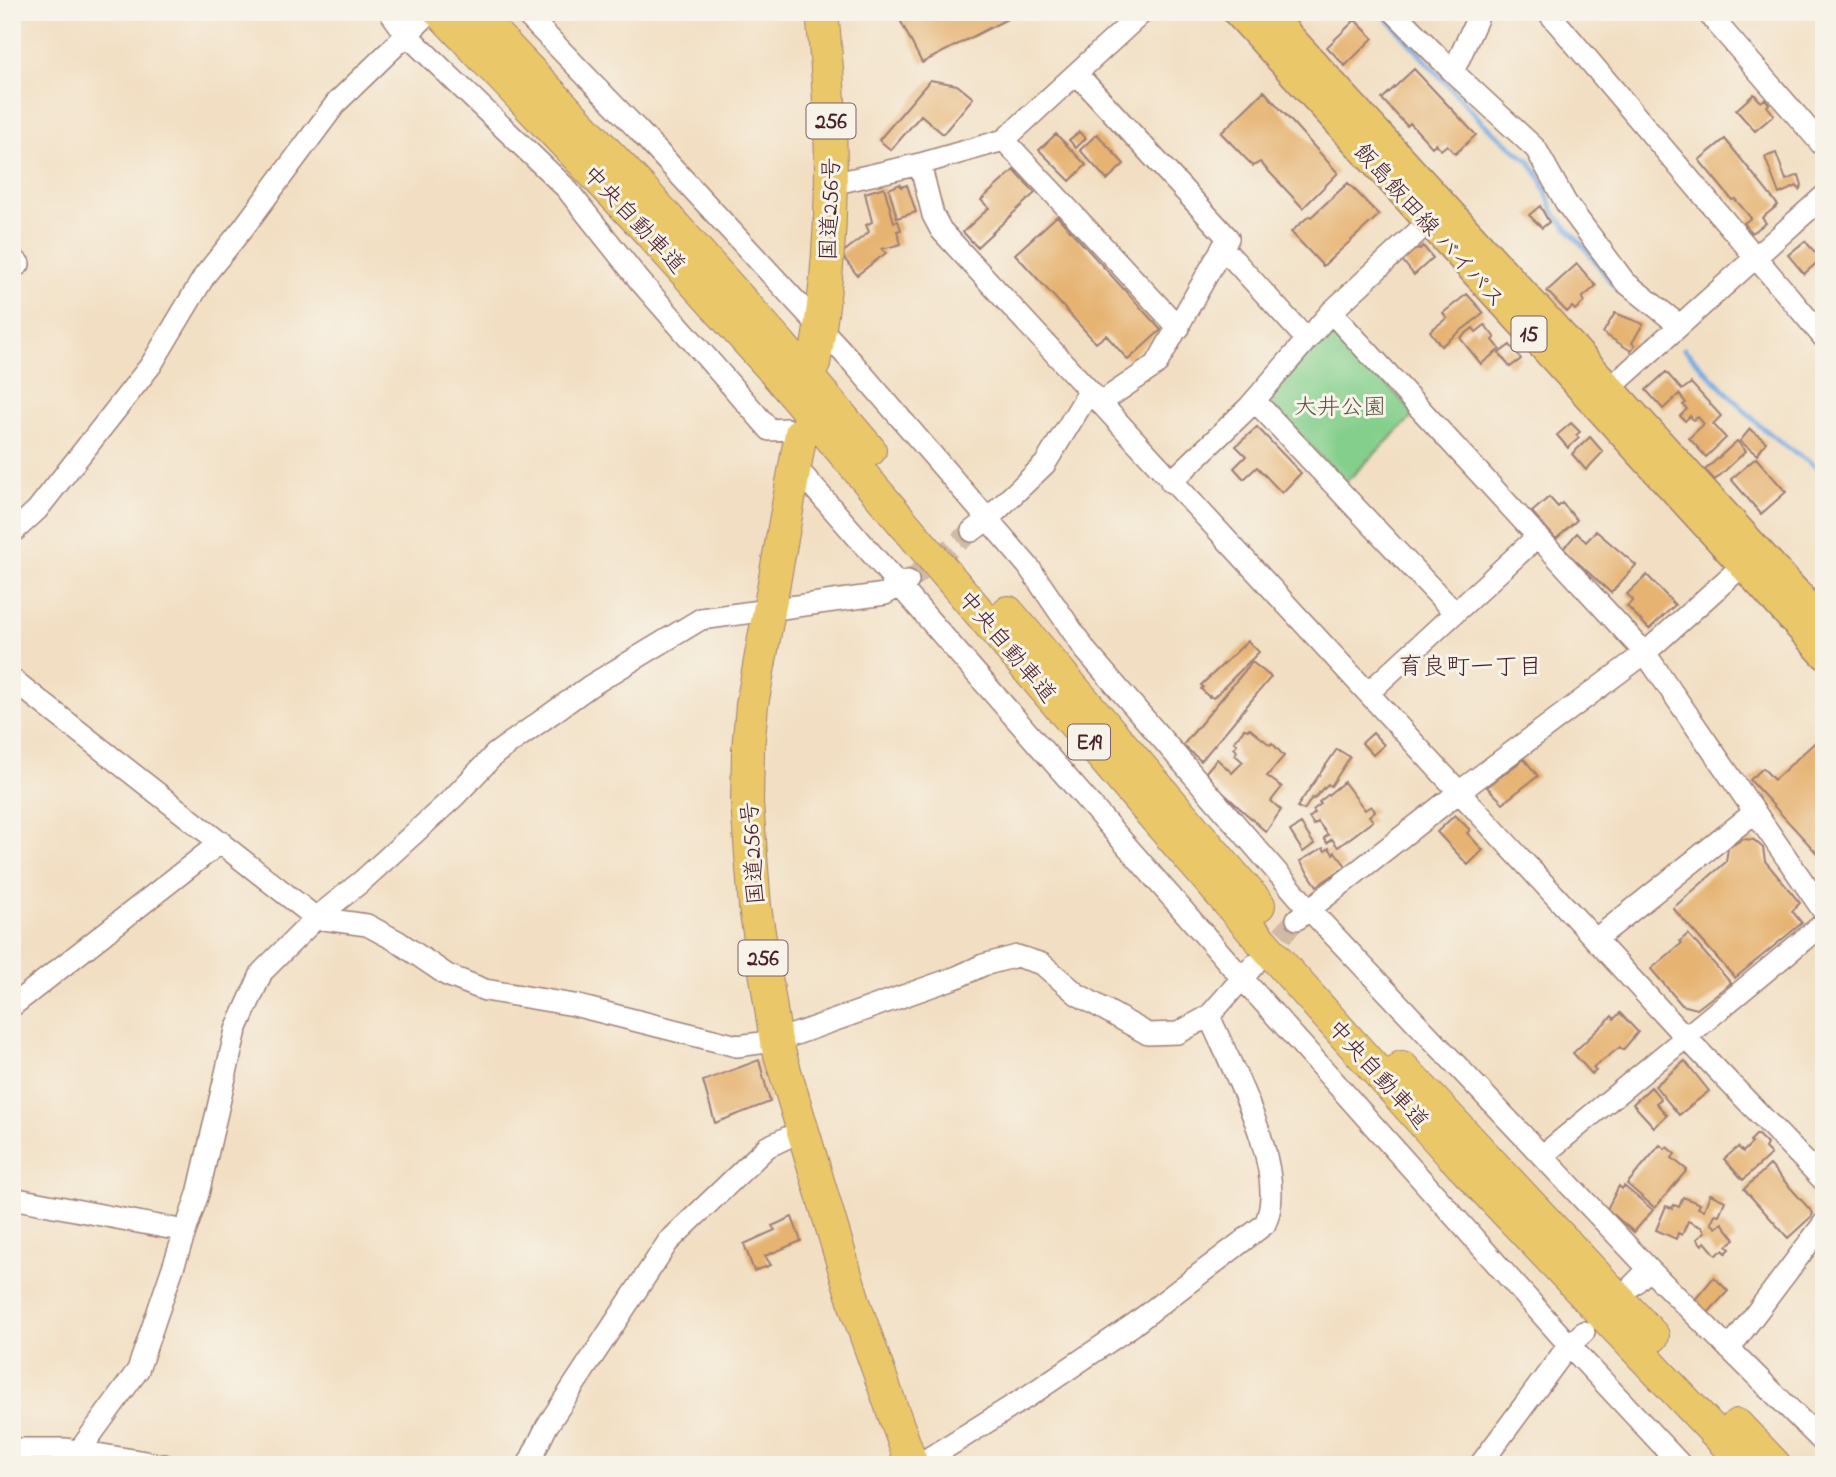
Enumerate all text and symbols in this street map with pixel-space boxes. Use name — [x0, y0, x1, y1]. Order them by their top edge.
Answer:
road number: 256 — [806, 104, 856, 138]
street label: 飯島飯田線 バイパス — [1345, 137, 1511, 317]
street label: 国道256号 — [813, 157, 850, 261]
street label: 中央自動車道 — [574, 159, 692, 282]
road number: 15 — [1512, 316, 1546, 352]
park label: 大井公園 — [1294, 392, 1386, 425]
street label: 中央自動車道 — [949, 584, 1063, 711]
district label: 育良町一丁目 — [1398, 651, 1542, 686]
road number: E19 — [1068, 724, 1110, 760]
street label: 国道256号 — [734, 800, 775, 906]
road number: 256 — [738, 940, 788, 976]
street label: 中央自動車道 — [1319, 1013, 1436, 1138]

